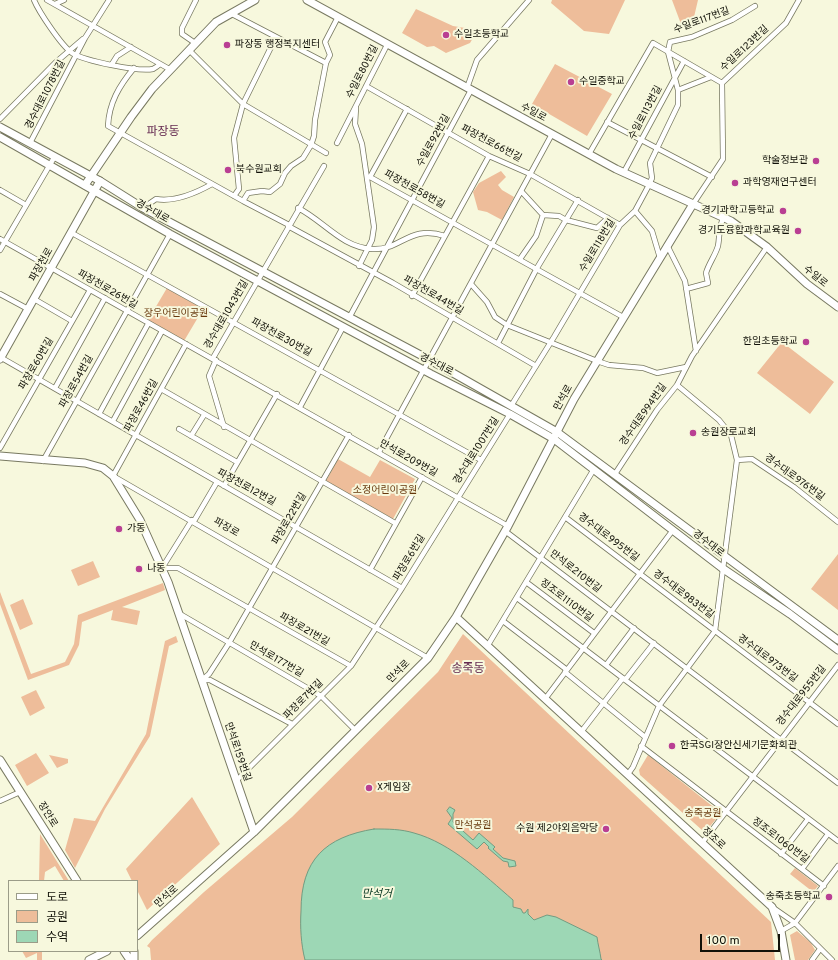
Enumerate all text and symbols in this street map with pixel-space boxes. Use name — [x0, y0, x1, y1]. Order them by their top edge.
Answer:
street label: 수일로117번길 — [672, 5, 732, 37]
street label: 수일로123번길 — [718, 24, 772, 74]
place label: 수일초등학교 — [454, 29, 509, 41]
marker: 수일초등학교 — [441, 30, 451, 40]
place label: 파장동 행정복지센터 — [235, 39, 320, 51]
marker: 파장동 행정복지센터 — [222, 40, 232, 50]
street label: 수일로80번길 — [344, 43, 382, 101]
street label: 경수대로1078번길 — [23, 58, 69, 132]
place label: 수일중학교 — [579, 76, 625, 88]
marker: 수일중학교 — [566, 77, 576, 87]
street label: 수일로113번길 — [627, 84, 665, 142]
street label: 수일로 — [518, 101, 548, 125]
street label: 수일로92번길 — [415, 113, 453, 169]
street label: 파장천로66번길 — [459, 123, 523, 165]
district label: 파장동 — [146, 126, 180, 140]
place label: 학술정보관 — [762, 155, 808, 167]
marker: 학술정보관 — [811, 156, 821, 166]
place label: 북수원교회 — [236, 164, 282, 176]
marker: 북수원교회 — [223, 165, 233, 175]
street label: 파장천로58번길 — [382, 168, 446, 212]
place label: 과학영재연구센터 — [743, 177, 817, 189]
marker: 과학영재연구센터 — [730, 178, 740, 188]
street label: 경수대로 — [133, 198, 171, 226]
place label: 경기과학고등학교 — [701, 205, 775, 217]
marker: 경기과학고등학교 — [778, 206, 788, 216]
street label: 수일로118번길 — [578, 217, 618, 275]
place label: 경기도융합과학교육원 — [698, 225, 790, 237]
marker: 경기도융합과학교육원 — [793, 226, 803, 236]
street label: 파장천로 — [28, 246, 56, 284]
street label: 수일로 — [800, 264, 830, 290]
street label: 파장천로26번길 — [75, 268, 139, 312]
street label: 파장천로44번길 — [401, 274, 465, 318]
street label: 경수대로1043번길 — [202, 278, 252, 352]
park label: 장우어린이공원 — [144, 308, 208, 320]
street label: 파장천로30번길 — [249, 316, 313, 360]
street label: 파장로60번길 — [17, 336, 57, 392]
place label: 한일초등학교 — [743, 336, 798, 348]
marker: 한일초등학교 — [801, 337, 811, 347]
street label: 경수대로 — [417, 351, 455, 379]
street label: 파장로54번길 — [58, 353, 96, 411]
street label: 파장로46번길 — [123, 378, 161, 434]
street label: 경수대로994번길 — [618, 382, 670, 448]
street label: 만석로 — [552, 383, 576, 413]
street label: 경수대로1007번길 — [452, 415, 502, 487]
place label: 송원장로교회 — [701, 427, 756, 439]
marker: 송원장로교회 — [688, 428, 698, 438]
street label: 만석로209번길 — [377, 438, 439, 480]
street label: 경수대로976번길 — [762, 452, 826, 504]
street label: 파장천로12번길 — [215, 467, 277, 509]
park label: 소정어린이공원 — [353, 485, 417, 497]
street label: 파장로22번길 — [270, 491, 310, 547]
street label: 경수대로995번길 — [575, 511, 641, 565]
street label: 파장로 — [211, 516, 241, 540]
place label: 가동 — [127, 523, 145, 535]
marker: 가동 — [114, 524, 124, 534]
street label: 경수대로 — [690, 528, 726, 560]
street label: 파장로6번길 — [391, 533, 429, 583]
street label: 만석로210번길 — [547, 548, 603, 596]
place label: 나동 — [147, 563, 165, 575]
marker: 나동 — [134, 564, 144, 574]
street label: 경수대로983번길 — [650, 568, 716, 622]
street label: 정조로1110번길 — [537, 577, 595, 625]
street label: 파장로21번길 — [277, 611, 331, 649]
street label: 경수대로973번길 — [735, 633, 799, 685]
street label: 만석로177번길 — [247, 640, 305, 680]
street label: 만석로 — [385, 658, 413, 686]
district label: 송죽동 — [451, 663, 485, 677]
street label: 경수대로955번길 — [775, 663, 829, 729]
street label: 파장로7번길 — [282, 678, 326, 722]
street label: 만석로159번길 — [221, 721, 253, 783]
place label: 한국SGI장안신세기문화회관 — [680, 740, 797, 752]
marker: 한국SGI장안신세기문화회관 — [667, 741, 677, 751]
place label: X게임장 — [377, 782, 411, 794]
marker: X게임장 — [364, 783, 374, 793]
street label: 장안로 — [35, 800, 59, 830]
park label: 송죽공원 — [685, 808, 721, 820]
street label: 정조로1060번길 — [749, 816, 811, 866]
park label: 만석공원 — [455, 820, 491, 832]
place label: 수원 제2야외음악당 — [516, 823, 598, 835]
marker: 수원 제2야외음악당 — [601, 824, 611, 834]
street label: 정조로 — [699, 825, 727, 853]
legend — [8, 880, 138, 952]
street label: 만석로 — [153, 883, 181, 911]
water label: 만석거 — [362, 888, 392, 902]
text: 도로 — [46, 890, 68, 906]
place label: 송죽초등학교 — [766, 891, 821, 903]
marker: 송죽초등학교 — [824, 892, 834, 902]
text: 공원 — [46, 910, 68, 926]
scale bar — [702, 926, 782, 952]
text: 수역 — [46, 930, 68, 946]
text: 100 m — [707, 933, 740, 949]

